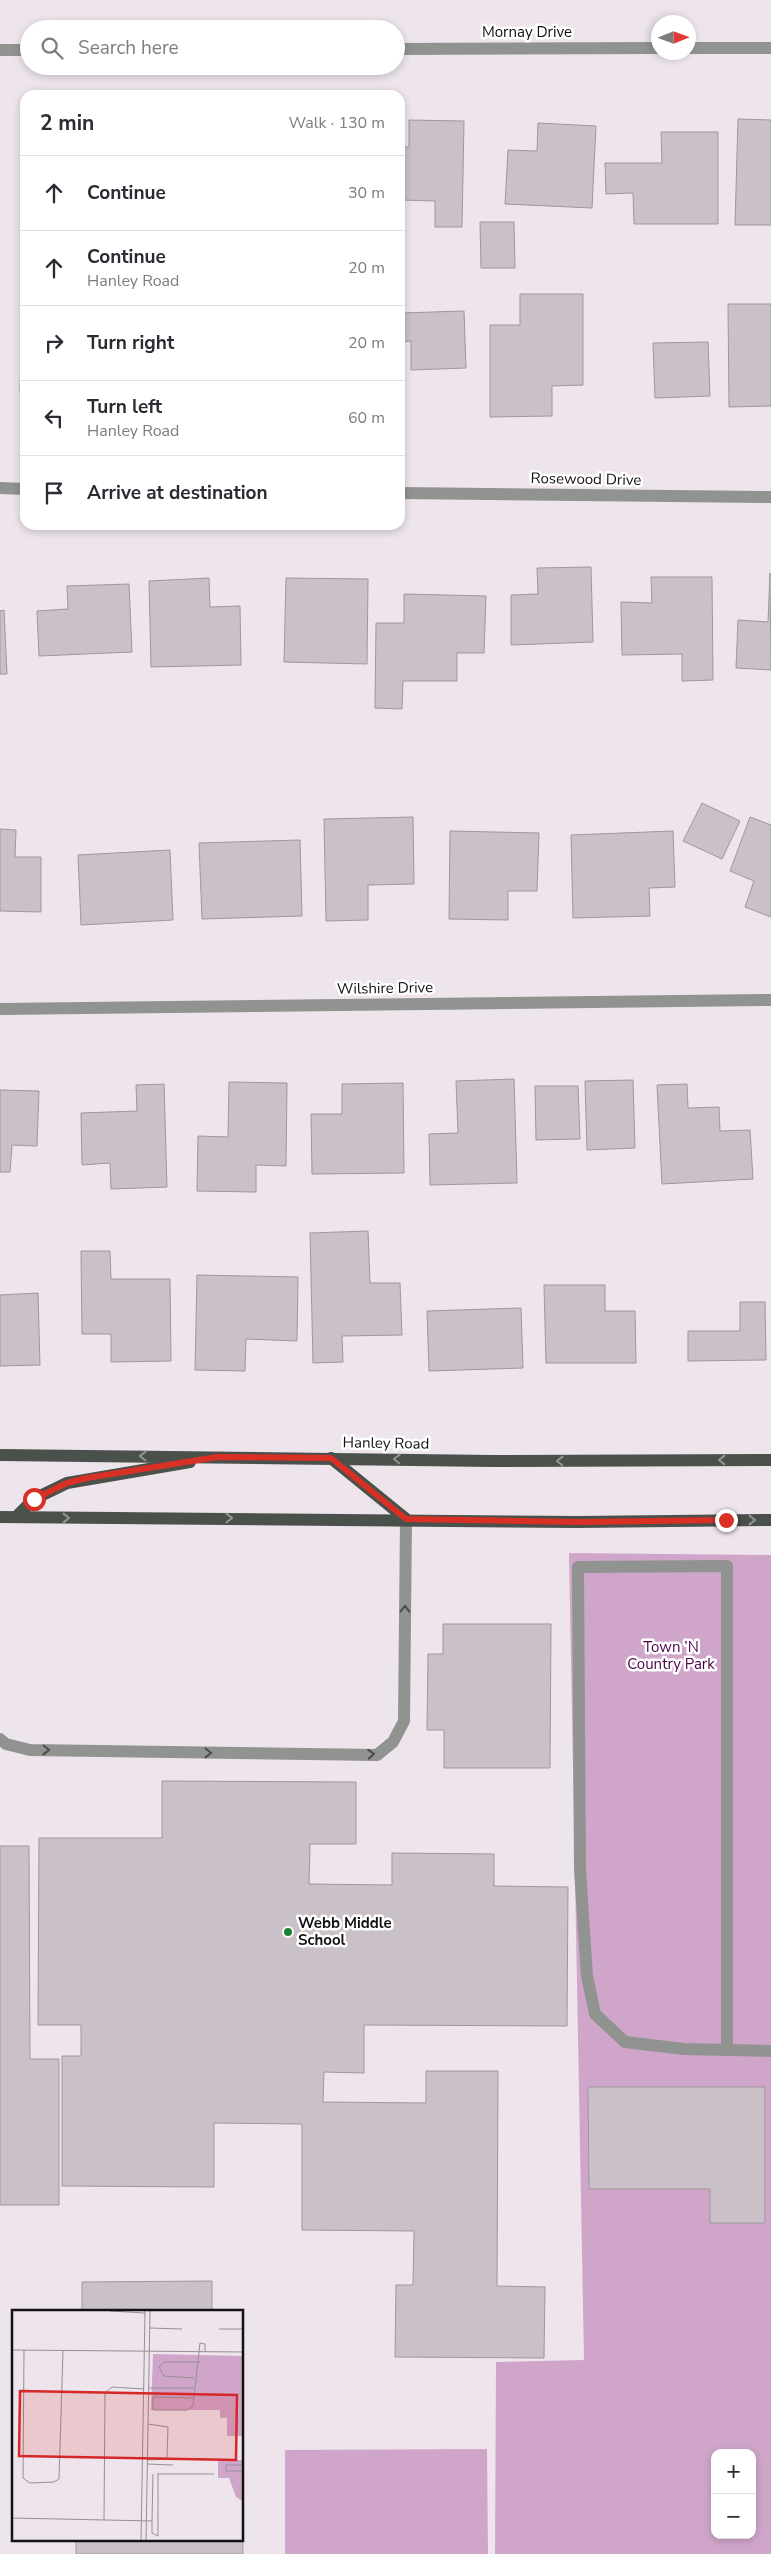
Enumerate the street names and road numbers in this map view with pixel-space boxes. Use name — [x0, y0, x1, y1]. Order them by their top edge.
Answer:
street label: Mornay Drive — [482, 22, 572, 42]
street label: Rosewood Drive — [530, 468, 642, 490]
street label: Wilshire Drive — [337, 977, 433, 999]
street label: Hanley Road — [343, 1432, 429, 1454]

